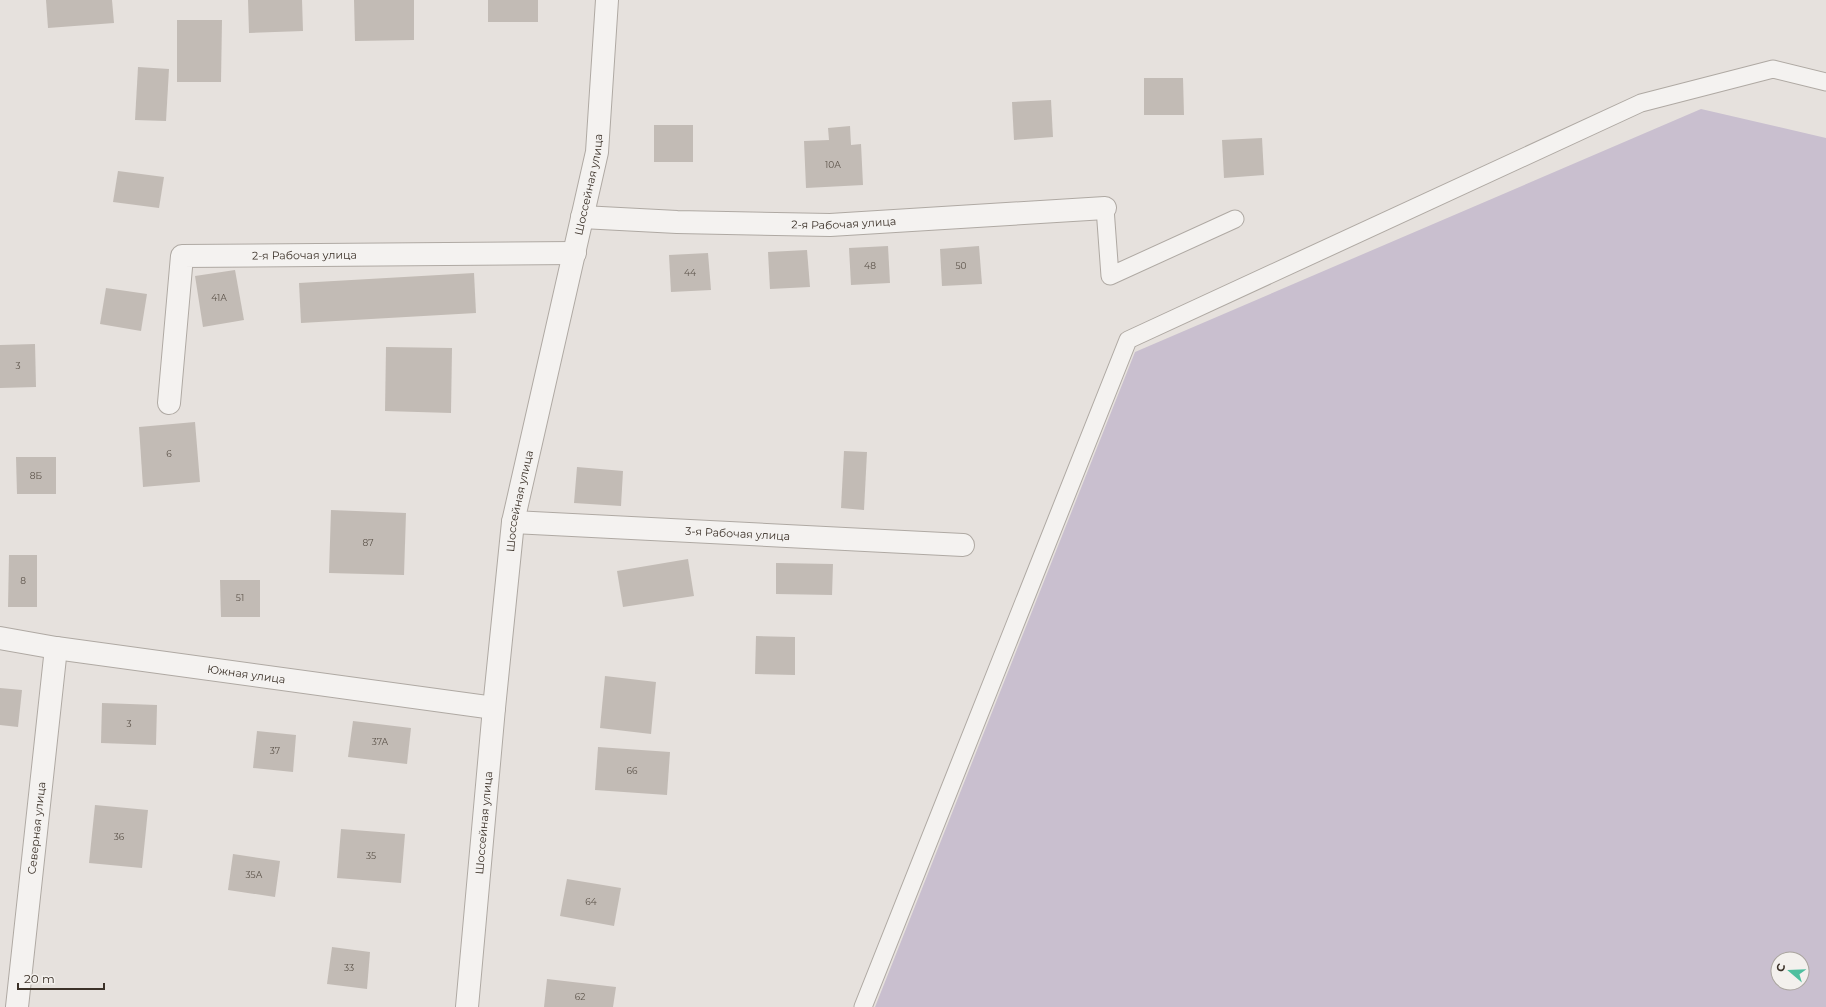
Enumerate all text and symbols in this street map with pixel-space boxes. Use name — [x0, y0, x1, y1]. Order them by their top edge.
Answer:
street label: Шоссейная улица — [571, 133, 605, 237]
house number: 10А — [825, 159, 841, 170]
street label: 2-я Рабочая улица — [791, 214, 897, 232]
street label: 2-я Рабочая улица — [252, 248, 357, 262]
house number: 48 — [864, 260, 876, 271]
house number: 50 — [955, 260, 967, 271]
house number: 44 — [684, 267, 696, 278]
house number: 41А — [211, 292, 227, 303]
house number: 3 — [15, 360, 21, 371]
house number: 6 — [166, 448, 172, 459]
street label: Шоссейная улица — [503, 449, 536, 552]
house number: 8Б — [30, 470, 43, 481]
street label: 3-я Рабочая улица — [685, 524, 791, 543]
house number: 87 — [362, 537, 374, 548]
house number: 8 — [20, 575, 26, 586]
house number: 51 — [236, 592, 244, 603]
street label: Южная улица — [206, 662, 286, 686]
house number: 3 — [126, 718, 132, 729]
house number: 37А — [372, 736, 388, 747]
house number: 37 — [270, 745, 280, 756]
house number: 66 — [627, 765, 638, 776]
street label: Шоссейная улица — [472, 771, 495, 875]
street label: Северная улица — [24, 781, 48, 875]
house number: 36 — [114, 831, 125, 842]
house number: 35 — [366, 850, 376, 861]
house number: 35А — [246, 869, 263, 880]
house number: 64 — [585, 896, 597, 907]
north arrow — [1770, 951, 1810, 991]
house number: 33 — [344, 962, 354, 973]
text: С — [1773, 962, 1788, 974]
scale bar — [18, 965, 104, 991]
text: 20 m — [24, 971, 55, 986]
house number: 62 — [575, 991, 585, 1002]

